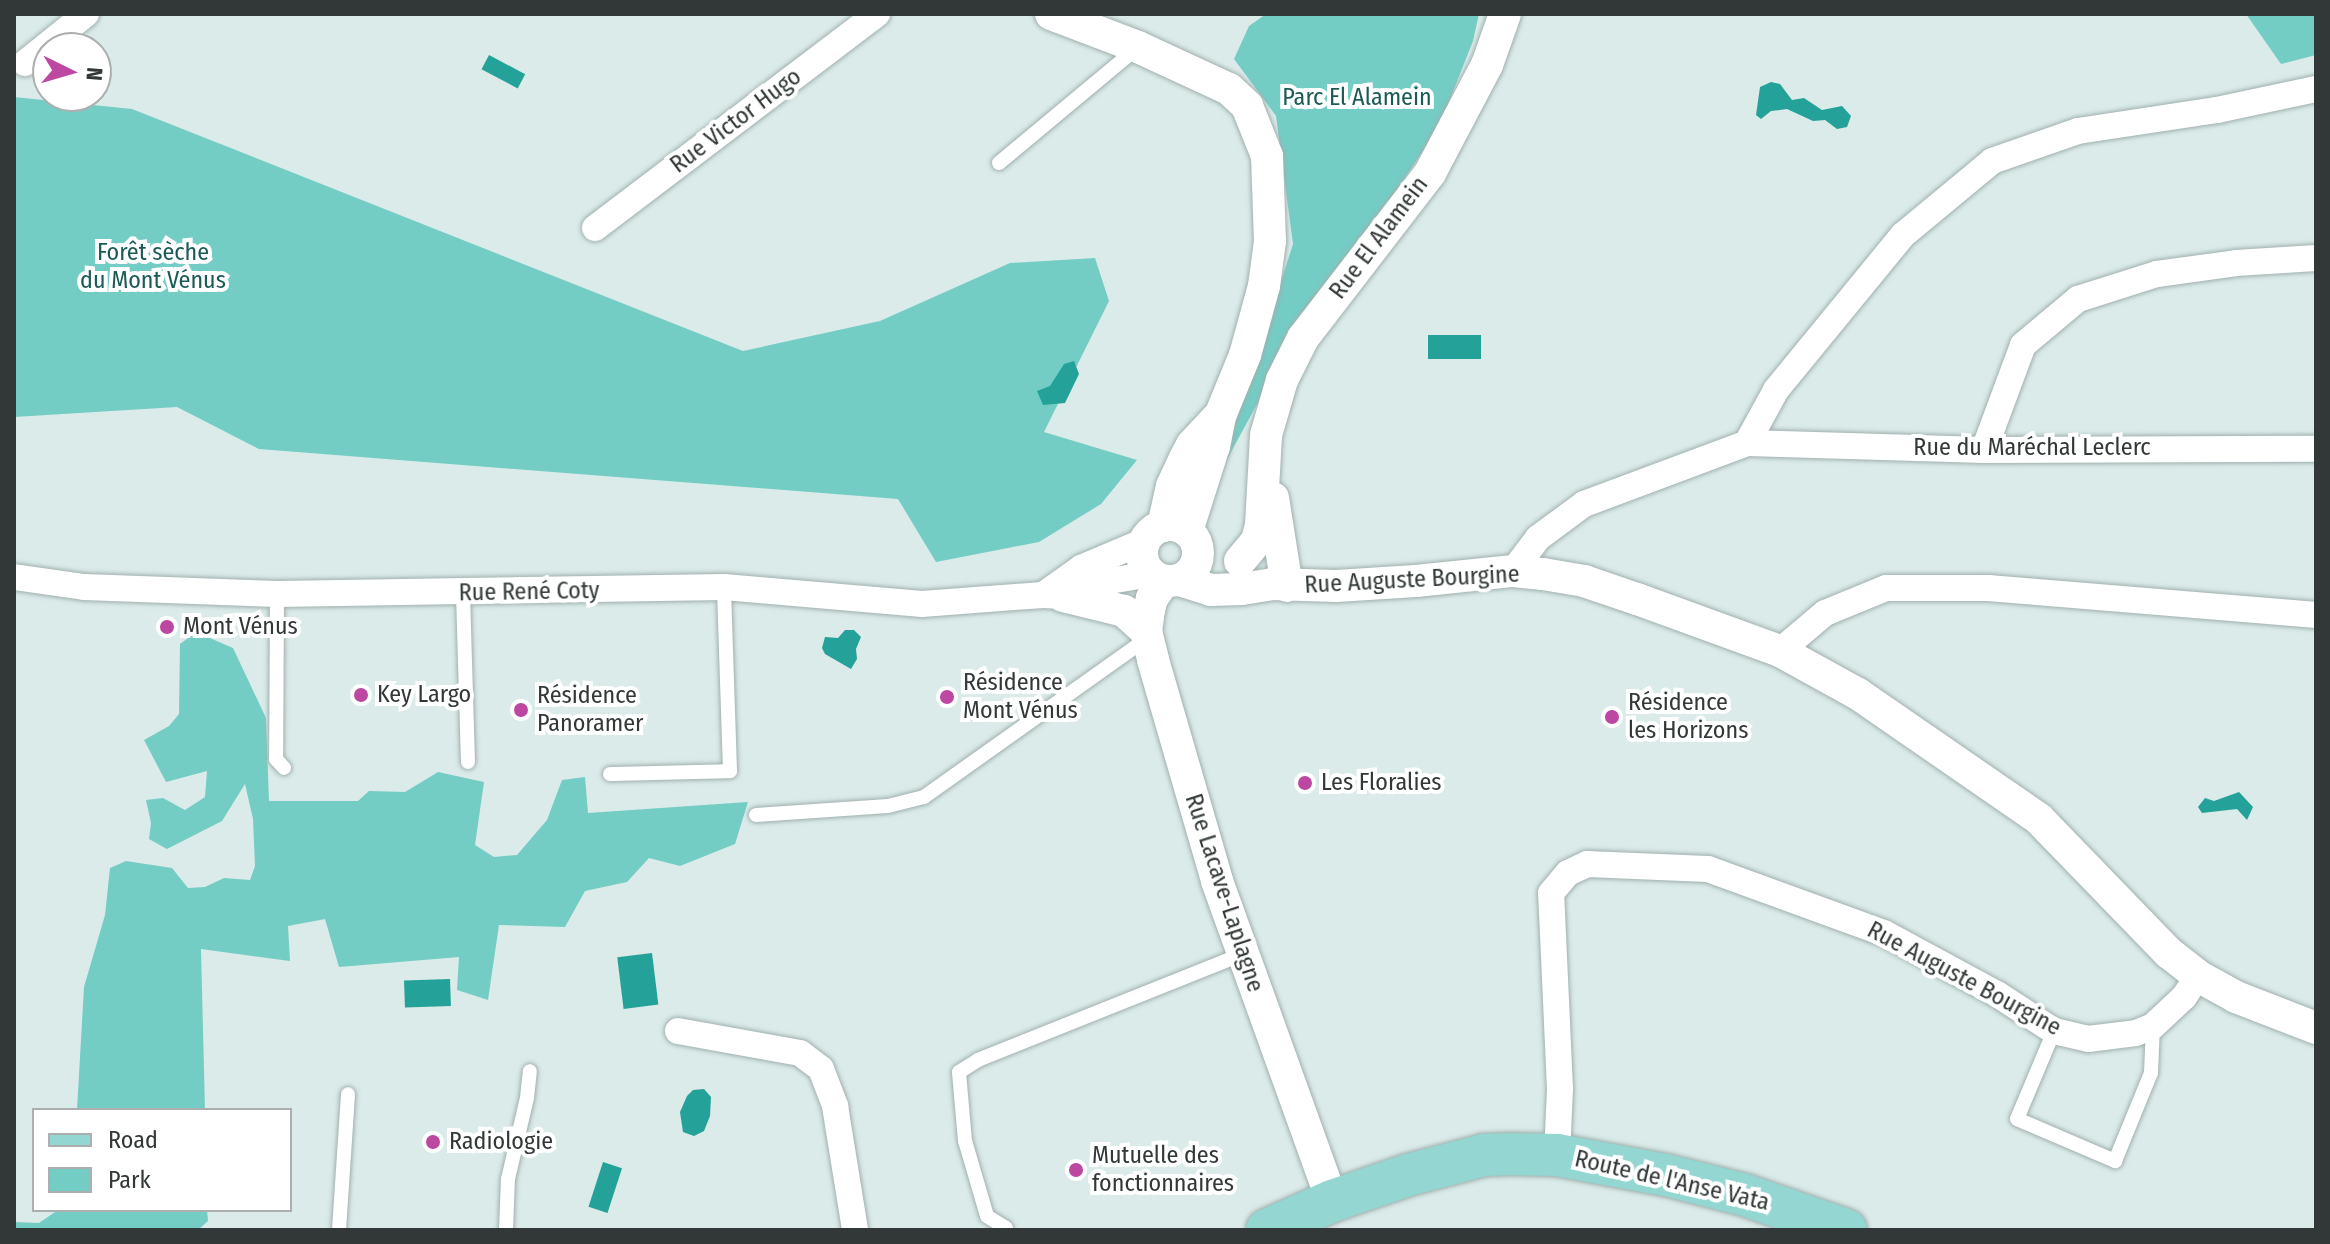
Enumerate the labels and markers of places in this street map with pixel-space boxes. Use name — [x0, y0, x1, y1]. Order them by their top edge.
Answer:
place label: Mont Vénus — [183, 613, 298, 641]
marker: Mont Vénus — [158, 618, 176, 636]
place label: Résidence Mont Vénus — [963, 669, 1078, 725]
place label: Key Largo — [377, 681, 471, 709]
place label: Résidence Panoramer — [537, 682, 643, 738]
marker: Key Largo — [352, 686, 370, 704]
marker: Résidence Mont Vénus — [938, 688, 956, 706]
place label: Résidence les Horizons — [1628, 689, 1748, 745]
marker: Résidence Panoramer — [512, 701, 530, 719]
marker: Résidence les Horizons — [1603, 708, 1621, 726]
place label: Les Floralies — [1321, 769, 1442, 797]
marker: Les Floralies — [1296, 774, 1314, 792]
place label: Radiologie — [449, 1128, 553, 1156]
marker: Radiologie — [424, 1133, 442, 1151]
place label: Mutuelle des fonctionnaires — [1092, 1142, 1234, 1198]
marker: Mutuelle des fonctionnaires — [1067, 1161, 1085, 1179]

